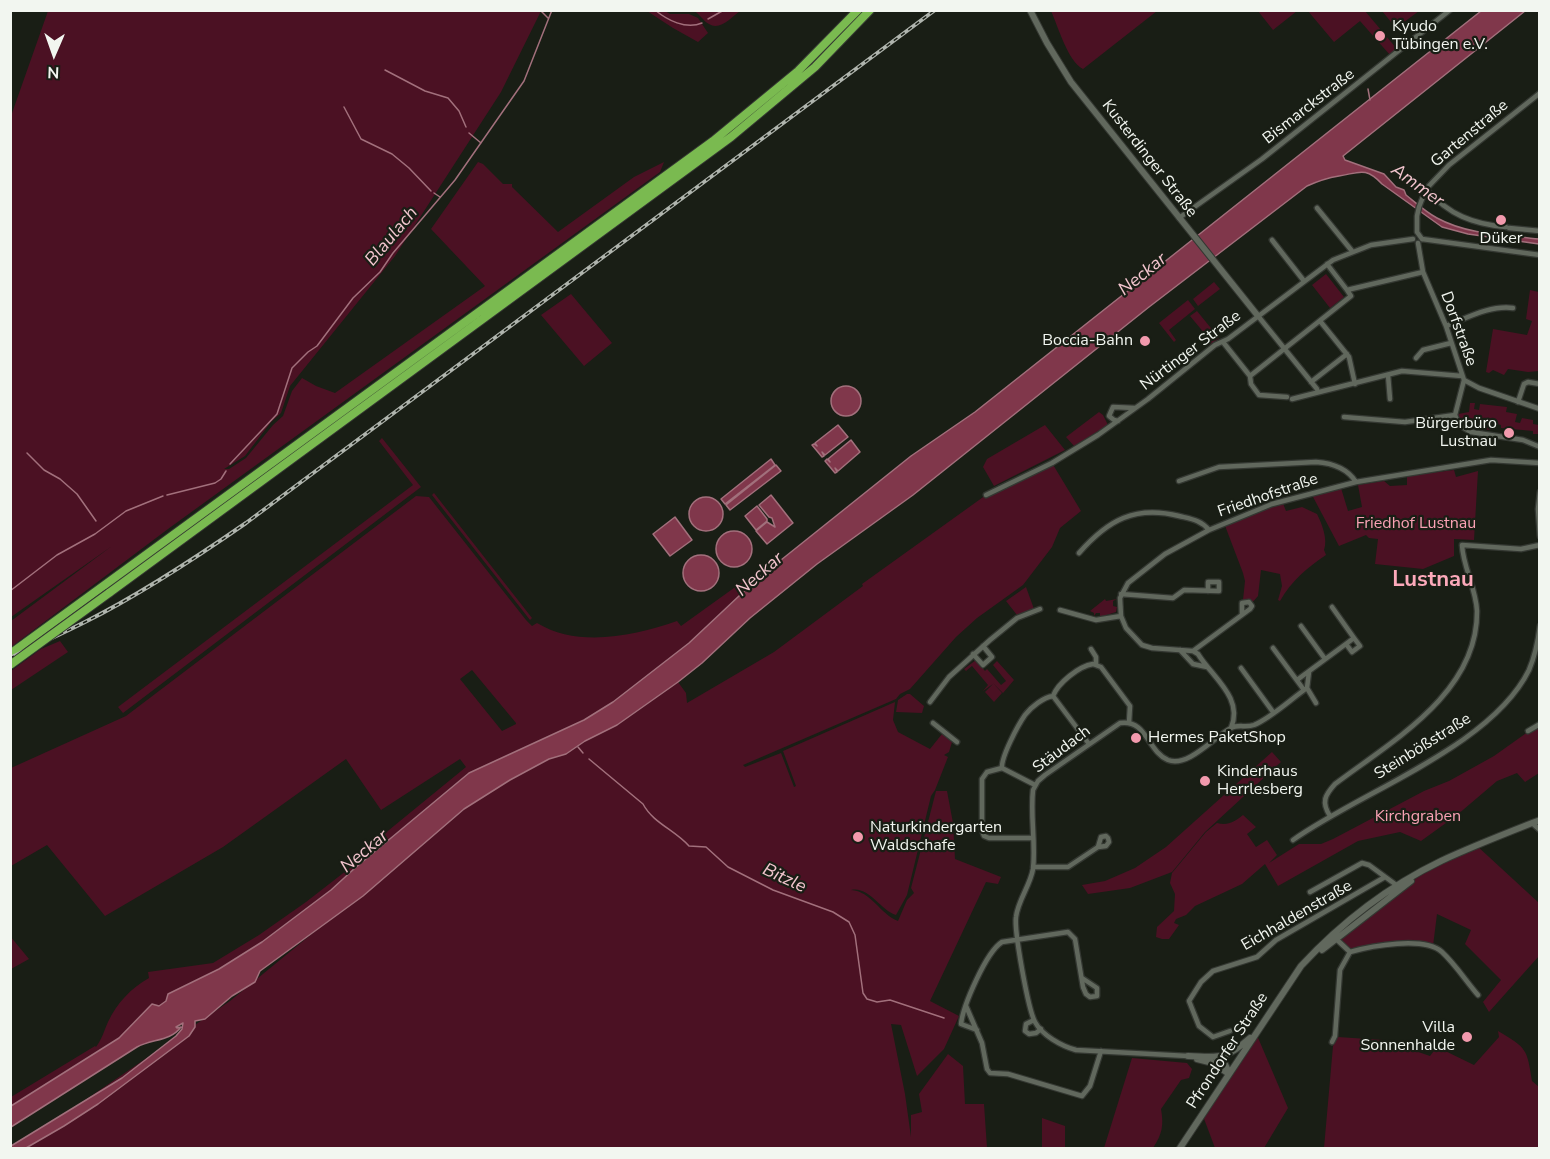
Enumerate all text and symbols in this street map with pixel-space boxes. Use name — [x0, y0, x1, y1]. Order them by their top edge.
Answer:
place label: Kyudo Tübingen e.V. — [1392, 17, 1488, 55]
north arrow — [24, 24, 84, 84]
marker: Kyudo Tübingen e.V. — [1373, 29, 1387, 43]
text: N — [47, 61, 60, 83]
street label: Bismarckstraße — [1259, 65, 1359, 149]
street label: Kusterdinger Straße — [1097, 96, 1201, 222]
street label: Gartenstraße — [1427, 96, 1513, 172]
water label: Ammer — [1386, 160, 1448, 212]
water label: Blaulach — [361, 203, 423, 271]
marker: Düker — [1494, 213, 1508, 227]
place label: Düker — [1480, 229, 1522, 249]
water label: Neckar — [1114, 249, 1172, 301]
street label: Dorfstraße — [1436, 289, 1480, 369]
street label: Nürtinger Straße — [1137, 307, 1245, 395]
place label: Boccia-Bahn — [1042, 331, 1133, 351]
marker: Boccia-Bahn — [1138, 334, 1152, 348]
place label: Bürgerbüro Lustnau — [1415, 414, 1497, 452]
marker: Bürgerbüro Lustnau — [1502, 426, 1516, 440]
street label: Friedhofstraße — [1215, 470, 1321, 522]
park label: Friedhof Lustnau — [1356, 514, 1476, 534]
water label: Neckar — [732, 548, 788, 602]
district label: Lustnau — [1392, 568, 1474, 594]
street label: Steinbößstraße — [1371, 710, 1475, 784]
street label: Stäudach — [1029, 722, 1095, 778]
place label: Hermes PaketShop — [1148, 728, 1286, 748]
marker: Hermes PaketShop — [1129, 731, 1143, 745]
place label: Kinderhaus Herrlesberg — [1217, 762, 1303, 800]
marker: Kinderhaus Herrlesberg — [1198, 774, 1212, 788]
park label: Kirchgraben — [1375, 807, 1461, 827]
place label: Naturkindergarten Waldschafe — [870, 818, 1002, 856]
water label: Neckar — [337, 826, 393, 878]
marker: Naturkindergarten Waldschafe — [851, 830, 865, 844]
water label: Bitzle — [759, 860, 809, 898]
street label: Eichhaldenstraße — [1238, 877, 1356, 955]
street label: Pfrondorfer Straße — [1183, 989, 1273, 1113]
place label: Villa Sonnenhalde — [1360, 1018, 1455, 1056]
marker: Villa Sonnenhalde — [1460, 1030, 1474, 1044]

